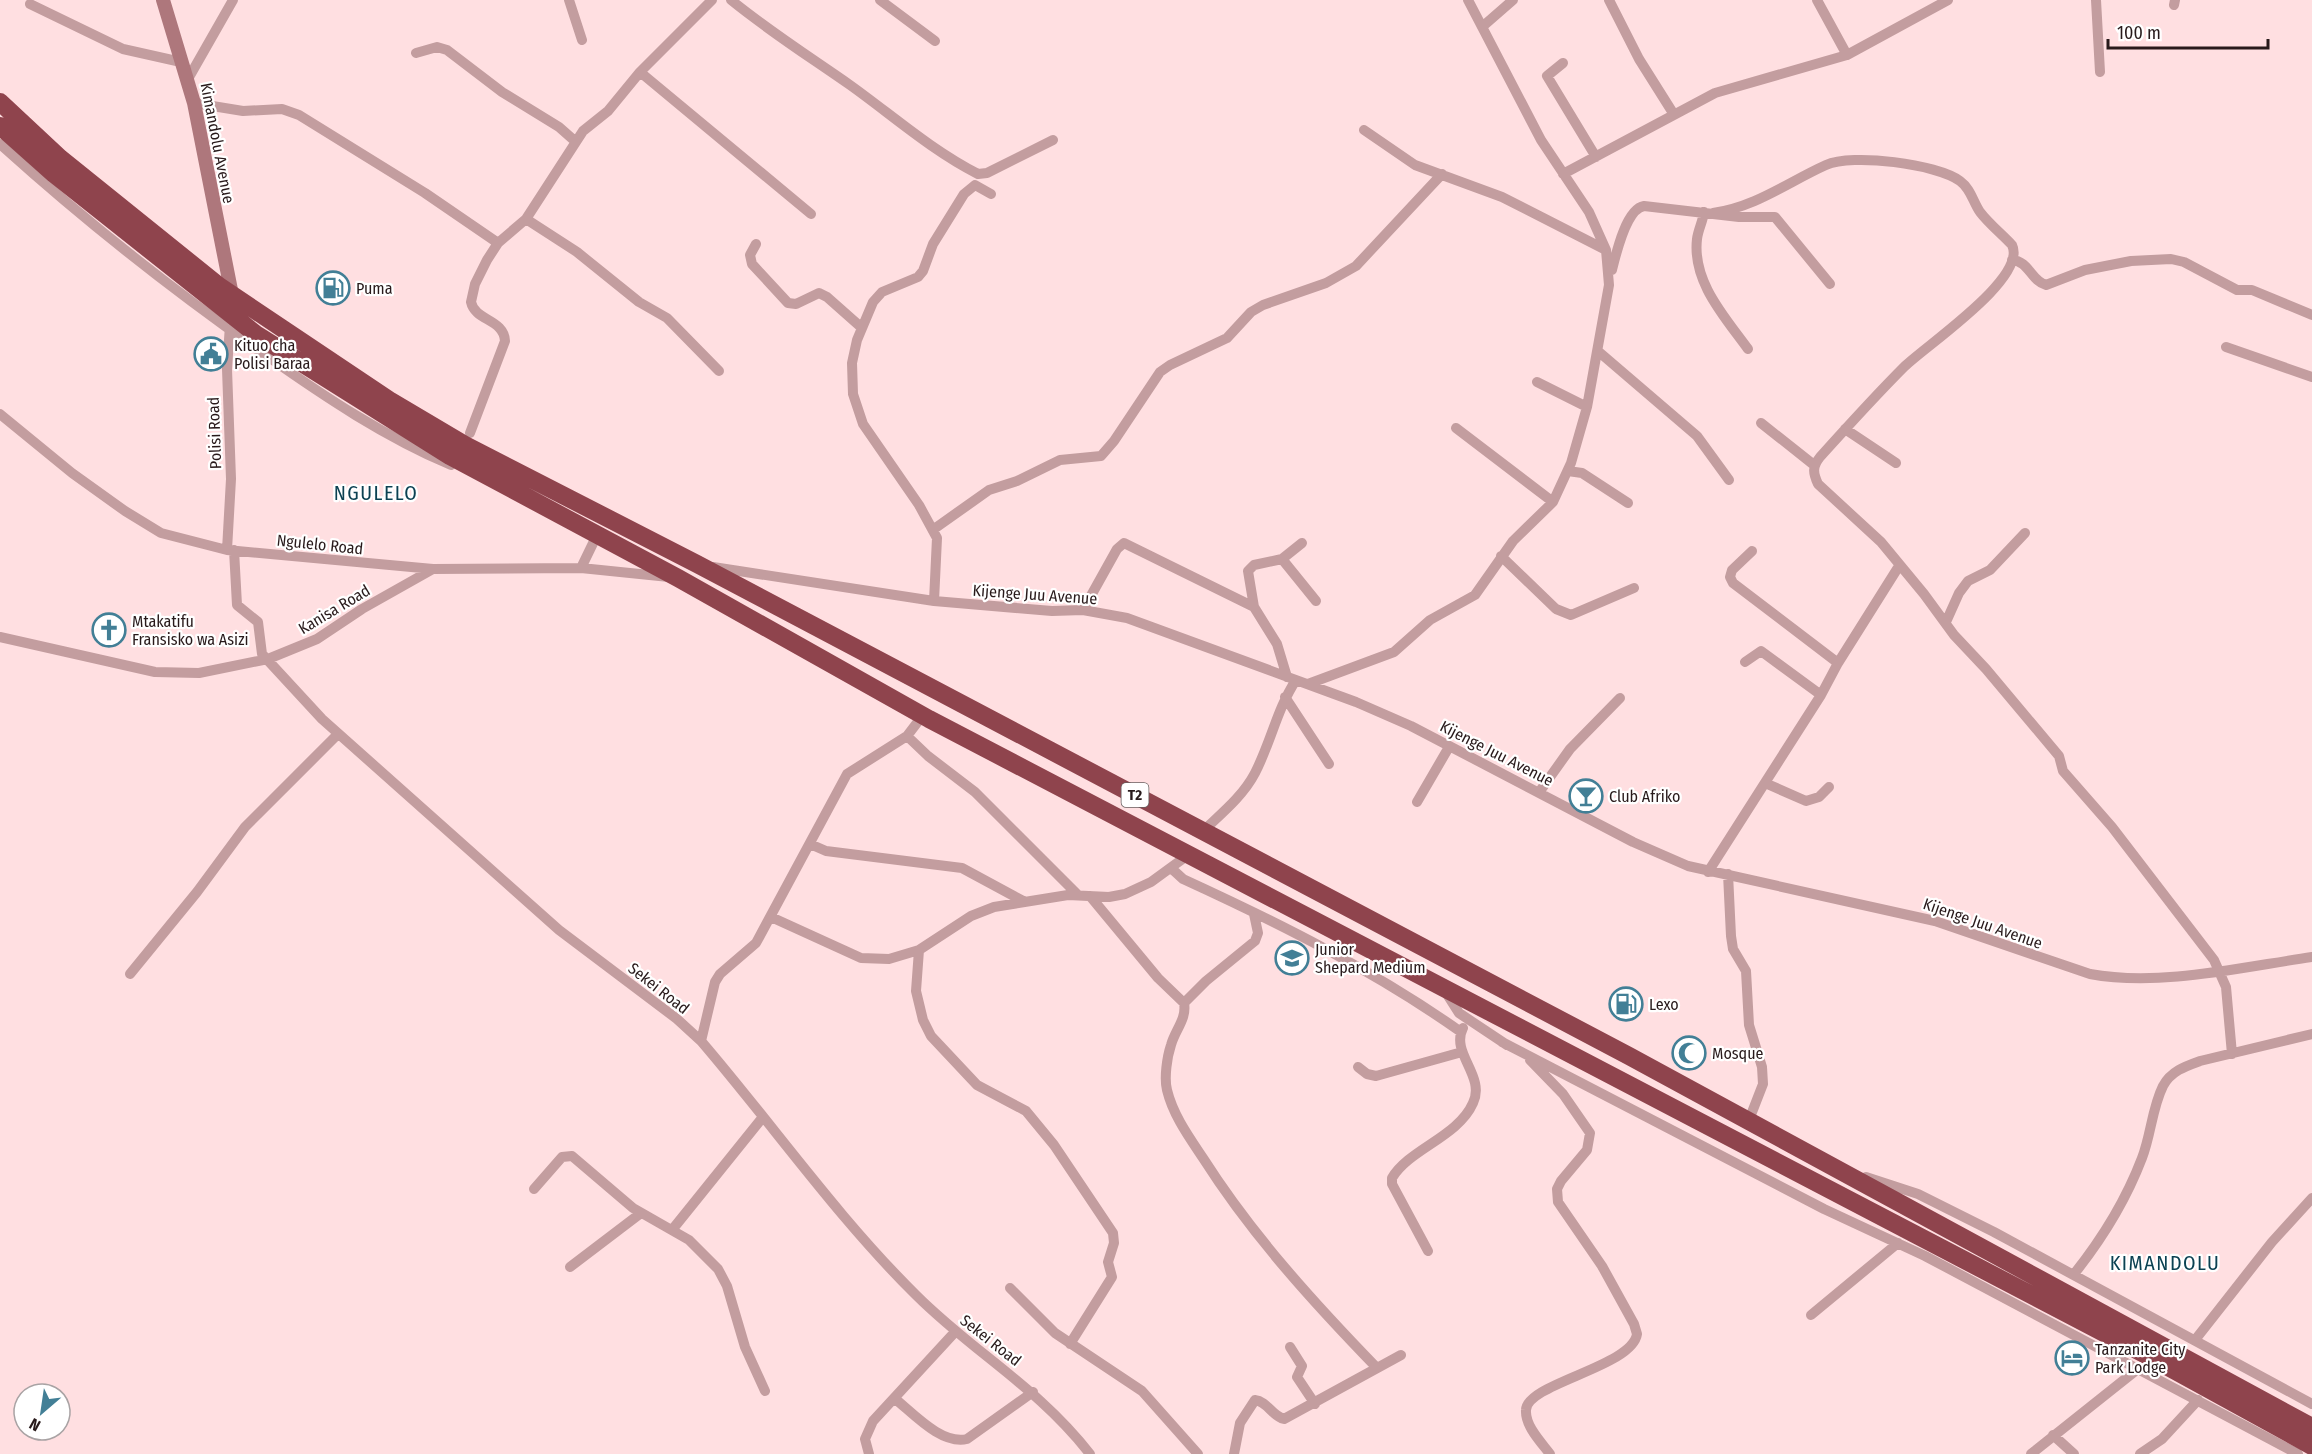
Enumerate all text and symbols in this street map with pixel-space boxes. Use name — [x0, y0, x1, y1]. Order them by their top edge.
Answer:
scale bar — [2108, 12, 2268, 50]
text: 100 m — [2117, 22, 2161, 44]
street label: Kimandolu Avenue — [196, 81, 239, 205]
fuel station icon: Puma — [315, 270, 351, 306]
place label: Puma — [356, 279, 393, 298]
public building icon: Kituo cha Polisi Baraa — [193, 336, 229, 372]
place label: Kituo cha Polisi Baraa — [234, 336, 311, 373]
street label: Polisi Road — [204, 396, 225, 469]
district label: NGULELO — [334, 481, 418, 505]
street label: Ngulelo Road — [276, 531, 364, 558]
street label: Kanisa Road — [295, 581, 374, 638]
street label: Kijenge Juu Avenue — [972, 581, 1098, 608]
church icon: Mtakatifu Fransisko wa Asizi — [91, 612, 127, 648]
place label: Mtakatifu Fransisko wa Asizi — [132, 612, 249, 649]
street label: Kijenge Juu Avenue — [1437, 717, 1557, 790]
bar icon: Club Afriko — [1568, 778, 1604, 814]
road number: T2 — [1122, 783, 1148, 807]
place label: Club Afriko — [1609, 787, 1681, 806]
street label: Kijenge Juu Avenue — [1921, 894, 2045, 953]
school or university icon: Junior Shepard Medium — [1274, 940, 1310, 976]
place label: Junior Shepard Medium — [1315, 940, 1426, 977]
street label: Sekei Road — [624, 959, 693, 1018]
fuel station icon: Lexo — [1608, 986, 1644, 1022]
place label: Lexo — [1649, 995, 1679, 1014]
mosque icon: Mosque — [1671, 1035, 1707, 1071]
place label: Mosque — [1712, 1044, 1764, 1063]
district label: KIMANDOLU — [2110, 1251, 2220, 1275]
street label: Sekei Road — [956, 1311, 1025, 1370]
hotel icon: Tanzanite City Park Lodge — [2054, 1340, 2090, 1376]
place label: Tanzanite City Park Lodge — [2095, 1340, 2186, 1377]
north arrow — [12, 1382, 72, 1442]
text: N — [26, 1414, 44, 1435]

